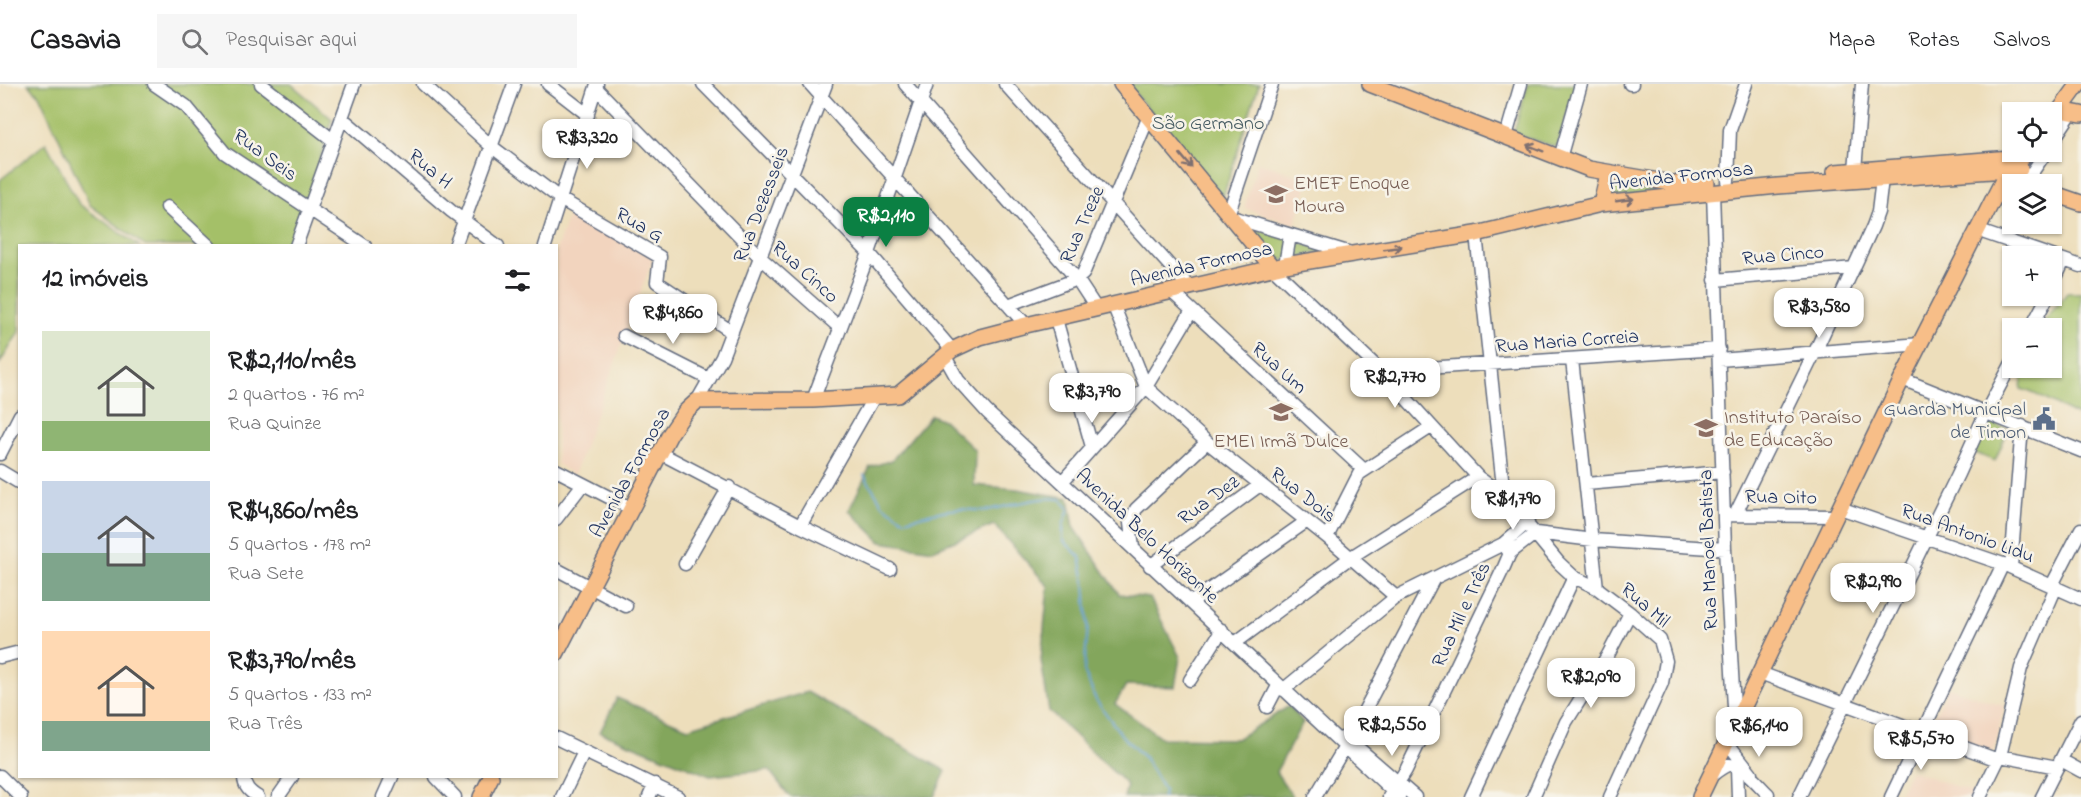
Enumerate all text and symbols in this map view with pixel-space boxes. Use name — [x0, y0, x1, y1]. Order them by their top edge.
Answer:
search box — [157, 14, 577, 68]
text: Casavia — [30, 21, 121, 62]
icon: search — [178, 25, 211, 58]
text: Pesquisar aqui — [226, 25, 357, 57]
text: Mapa — [1828, 26, 1875, 56]
text: Rotas — [1908, 26, 1960, 56]
text: Salvos — [1993, 26, 2051, 56]
map controls — [2002, 102, 2062, 378]
button: locate — [2002, 102, 2062, 162]
park label: São Germano — [1152, 110, 1264, 139]
pin: R$3,320 — [532, 119, 642, 170]
street label: Rua Seis — [226, 123, 303, 189]
text: R$3,320 — [556, 124, 618, 153]
one-way arrow — [1526, 142, 1545, 153]
street label: Rua H — [401, 143, 458, 197]
street label: Rua Dezesseis — [727, 143, 798, 267]
one-way arrow — [1180, 153, 1193, 169]
street label: Avenida Formosa — [1608, 155, 1755, 199]
place label: EMEF Enoque Moura — [1294, 170, 1409, 222]
button: layers — [2002, 174, 2062, 234]
school or university icon: EMEF Enoque Moura — [1263, 181, 1289, 207]
street label: Rua Treze — [1053, 182, 1113, 268]
one-way arrow — [1615, 195, 1635, 206]
pin: R$2,110 — [831, 197, 941, 248]
street label: Rua G — [610, 201, 668, 251]
text: R$2,110 — [857, 202, 915, 231]
street label: Rua Cinco — [764, 235, 844, 311]
street label: Avenida Formosa — [1128, 235, 1275, 296]
street label: Rua Cinco — [1741, 238, 1825, 275]
one-way arrow — [1383, 242, 1403, 253]
button: + — [2002, 246, 2062, 306]
text: 12 imóveis — [42, 261, 148, 299]
icon: filters — [501, 264, 534, 297]
pin: R$3,580 — [1764, 288, 1874, 339]
text: R$3,580 — [1788, 293, 1850, 322]
pin: R$4,860 — [618, 294, 728, 345]
text: R$4,860 — [643, 299, 703, 328]
button: − — [2002, 318, 2062, 378]
street label: Rua Maria Correia — [1494, 323, 1640, 362]
street label: Rua Um — [1244, 336, 1313, 402]
text: R$2,110/mês — [228, 343, 356, 381]
icon: home — [90, 355, 162, 427]
pin: R$2,770 — [1340, 358, 1450, 409]
text: R$2,770 — [1364, 363, 1426, 392]
pin: R$3,790 — [1037, 373, 1147, 424]
text: R$3,790 — [1063, 378, 1121, 407]
text: 2 quartos · 76 m² — [228, 381, 365, 410]
place label: Guarda Municipal de Timon — [1884, 396, 2026, 448]
school or university icon: EMEI Irmã Dulce — [1268, 399, 1294, 425]
street label: Avenida Formosa — [583, 403, 679, 544]
place label: Instituto Paraíso de Educação — [1724, 404, 1862, 456]
public building icon: Guarda Municipal de Timon — [2031, 406, 2057, 432]
text: Rua Quinze — [228, 410, 321, 439]
school or university icon: Instituto Paraíso de Educação — [1693, 415, 1719, 441]
place label: EMEI Irmã Dulce — [1214, 428, 1348, 457]
street label: Rua Dois — [1263, 461, 1342, 531]
street label: Avenida Belo Horizonte — [1068, 462, 1225, 611]
street label: Rua Dez — [1173, 468, 1247, 533]
street label: Rua Manoel Batista — [1692, 469, 1727, 631]
pin: R$1,790 — [1458, 480, 1568, 531]
street label: Rua Oito — [1745, 483, 1817, 514]
text: R$1,790 — [1485, 485, 1541, 514]
text: R$4,860/mês — [228, 493, 359, 531]
street label: Rua Antonio Lidu — [1896, 497, 2038, 572]
icon: home — [90, 505, 162, 577]
text: 5 quartos · 178 m² — [228, 531, 371, 560]
street label: Rua Mil e Três — [1425, 558, 1499, 672]
text: Rua Sete — [228, 560, 304, 589]
pin: R$2,990 — [1818, 563, 1928, 614]
text: R$2,990 — [1844, 568, 1902, 597]
street label: Rua Mil — [1613, 576, 1676, 636]
text: R$3,790/mês — [228, 643, 356, 681]
icon: home — [90, 655, 162, 727]
pin: R$2,090 — [1536, 658, 1646, 709]
text: R$2,090 — [1561, 663, 1621, 692]
text: 5 quartos · 133 m² — [228, 681, 372, 710]
pin: R$2,550 — [1337, 706, 1447, 757]
pin: R$6,140 — [1704, 707, 1814, 758]
text: Rua Três — [228, 710, 303, 739]
text: R$2,550 — [1358, 711, 1426, 740]
text: R$6,140 — [1730, 712, 1788, 741]
pin: R$5,570 — [1866, 720, 1976, 771]
text: R$5,570 — [1888, 725, 1954, 754]

